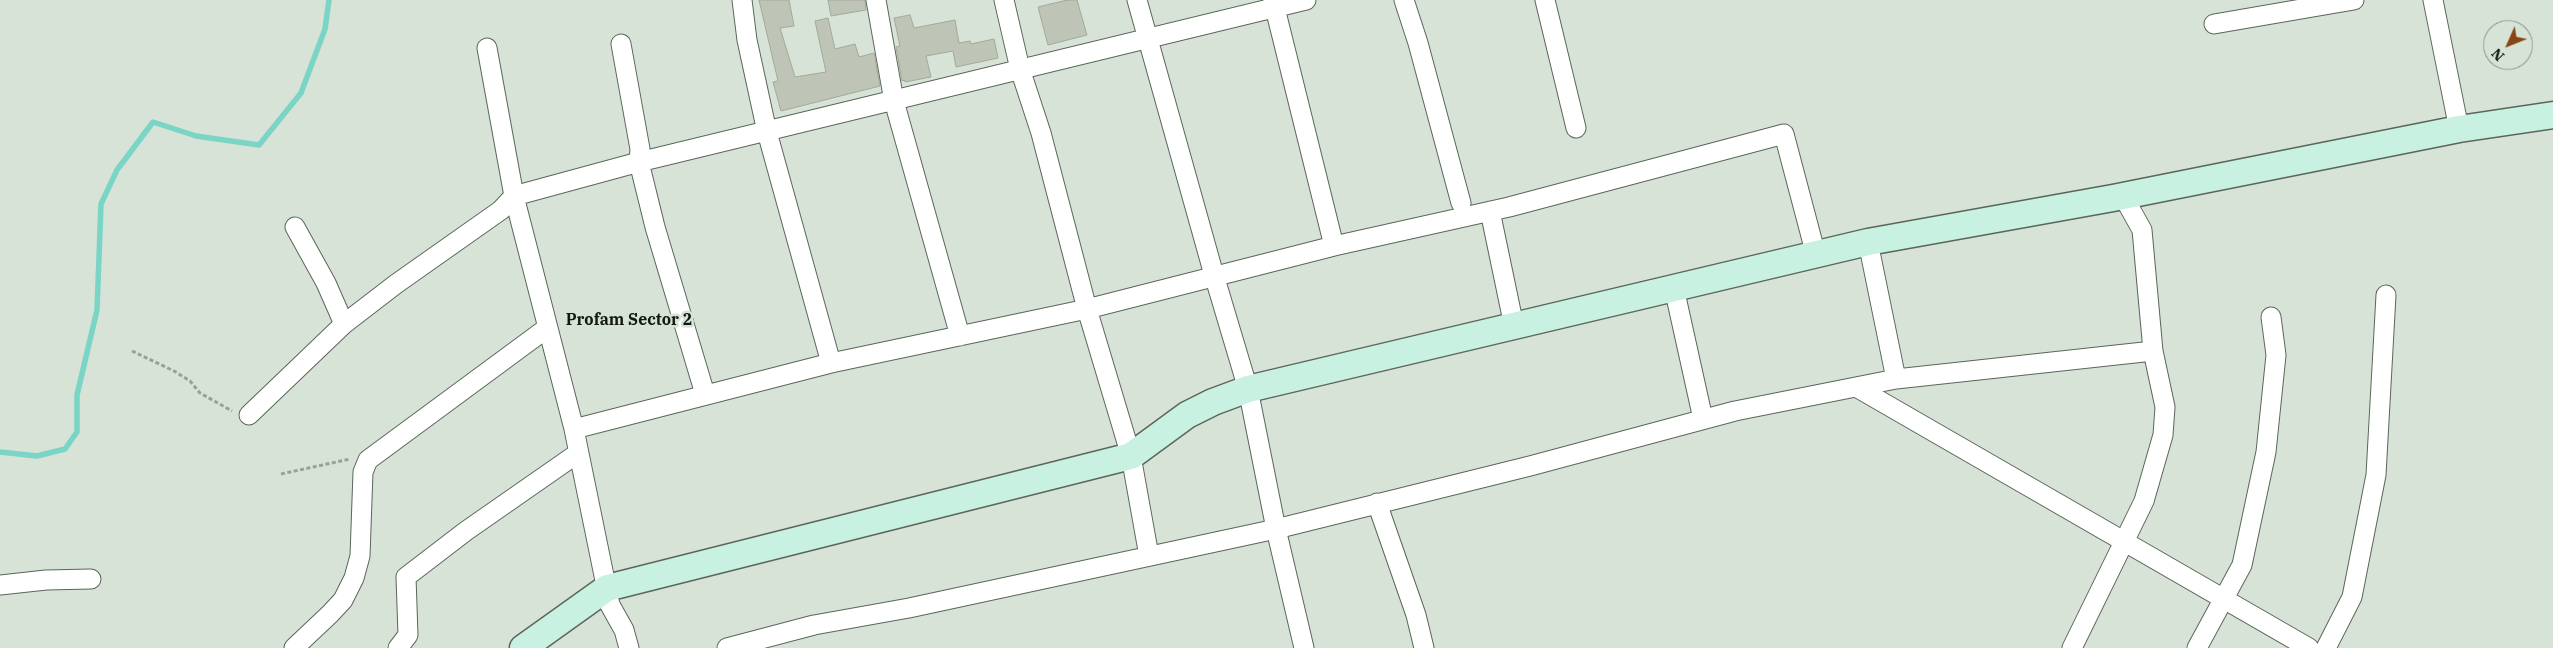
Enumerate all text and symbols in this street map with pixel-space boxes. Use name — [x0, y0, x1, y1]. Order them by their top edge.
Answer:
north arrow — [2483, 20, 2533, 70]
text: N — [2488, 44, 2508, 65]
district label: Profam Sector 2 — [566, 310, 692, 330]

